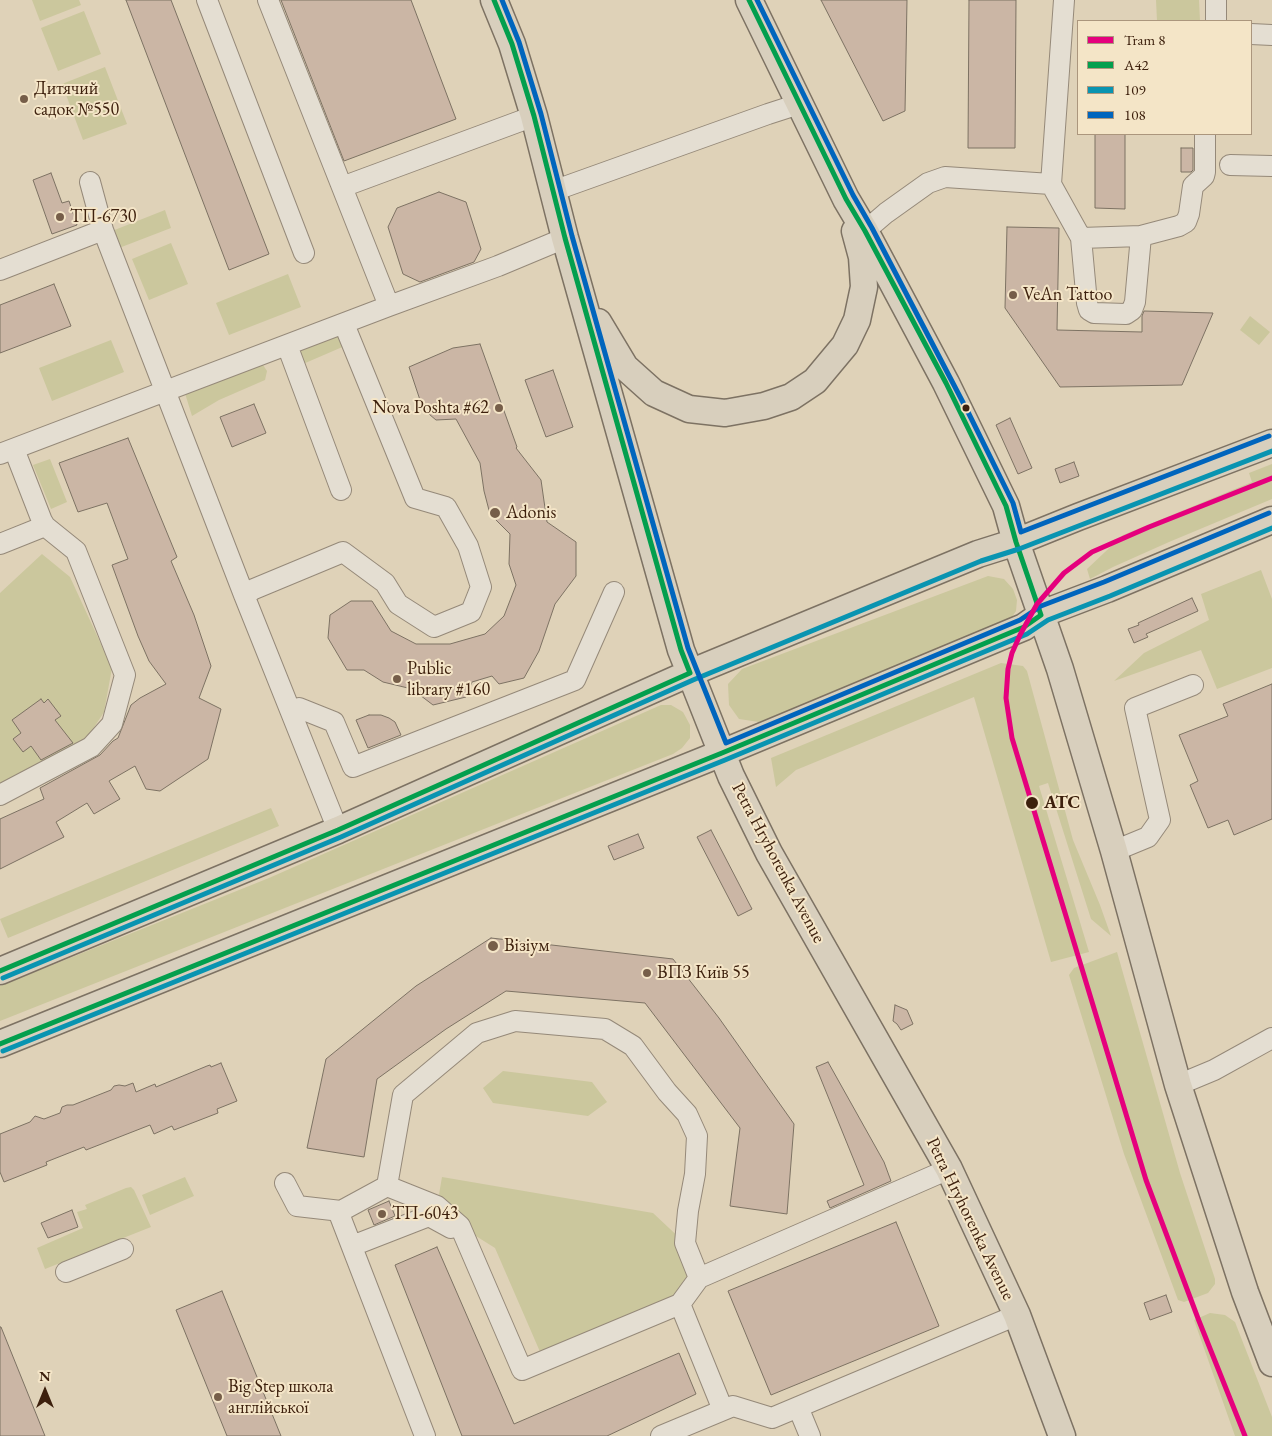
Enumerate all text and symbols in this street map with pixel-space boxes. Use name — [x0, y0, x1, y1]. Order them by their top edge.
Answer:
legend — [1077, 20, 1252, 135]
text: Tram 8 — [1124, 30, 1165, 49]
text: А42 — [1124, 55, 1149, 74]
place label: Дитячий садок №550 — [34, 78, 119, 120]
text: 109 — [1124, 80, 1146, 99]
marker: Дитячий садок №550 — [18, 93, 30, 105]
text: 108 — [1124, 105, 1146, 124]
place label: ТП-6730 — [70, 206, 136, 228]
marker: ТП-6730 — [54, 211, 66, 223]
place label: VeAn Tattoo — [1023, 284, 1112, 306]
marker: VeAn Tattoo — [1007, 289, 1019, 301]
place label: Nova Poshta #62 — [373, 397, 489, 419]
marker: Nova Poshta #62 — [493, 402, 505, 414]
unlabelled marker — [961, 403, 971, 413]
place label: Adonis — [506, 502, 556, 524]
marker: Adonis — [488, 506, 502, 520]
place label: Public library #160 — [407, 658, 490, 701]
marker: Public library #160 — [391, 673, 403, 685]
street label: Petra Hryhorenka Avenue — [727, 779, 829, 947]
place label: АТС — [1044, 792, 1080, 814]
marker: АТС — [1024, 795, 1040, 811]
place label: Візіум — [504, 935, 549, 957]
marker: Візіум — [486, 939, 500, 953]
place label: ВПЗ Київ 55 — [657, 962, 750, 984]
marker: ВПЗ Київ 55 — [641, 967, 653, 979]
street label: Petra Hryhorenka Avenue — [921, 1134, 1019, 1304]
place label: ТП-6043 — [392, 1203, 458, 1225]
marker: ТП-6043 — [376, 1208, 388, 1220]
north arrow — [20, 1366, 70, 1416]
text: N — [39, 1367, 51, 1385]
place label: Big Step школа англiйськоï — [228, 1376, 333, 1418]
marker: Big Step школа англiйськоï — [212, 1391, 224, 1403]

